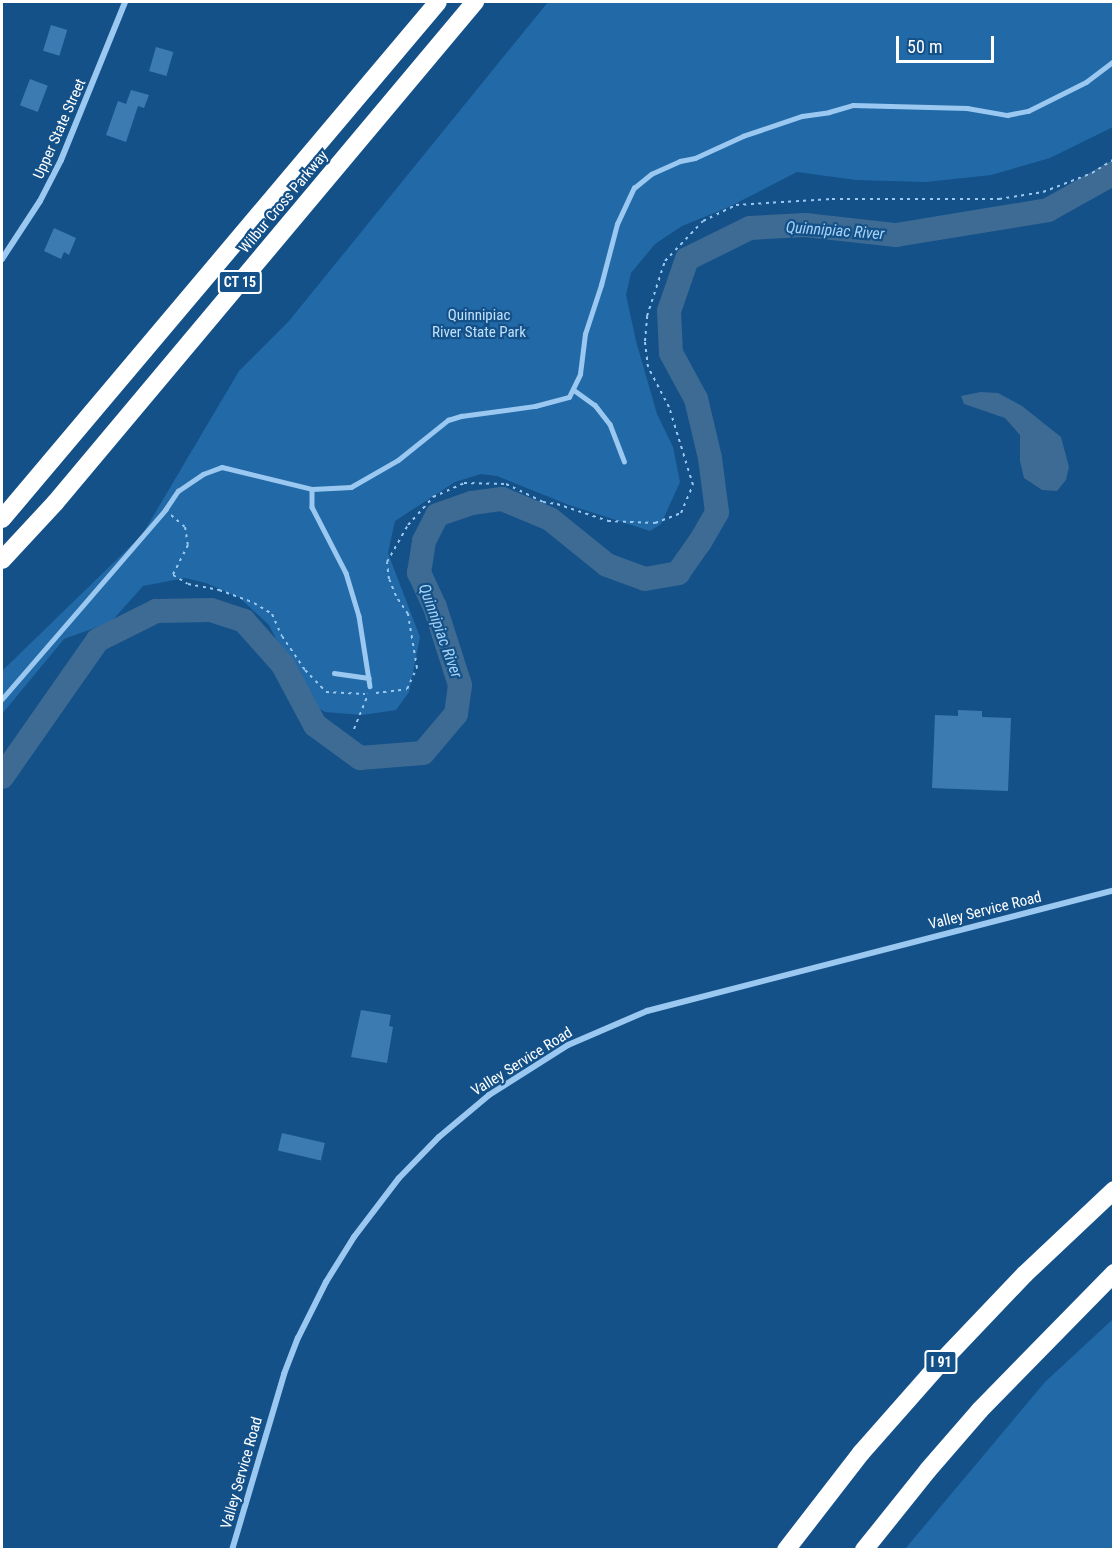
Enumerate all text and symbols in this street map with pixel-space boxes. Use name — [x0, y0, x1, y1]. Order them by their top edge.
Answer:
scale bar — [899, 24, 996, 62]
text: 50 m — [907, 36, 942, 57]
street label: Upper State Street — [30, 76, 90, 182]
street label: Wilbur Cross Parkway — [236, 147, 332, 257]
water label: Quinnipiac River — [785, 218, 885, 244]
road number: CT 15 — [218, 271, 262, 293]
park label: Quinnipiac River State Park — [432, 306, 526, 341]
water label: Quinnipiac River — [414, 581, 466, 681]
street label: Valley Service Road — [927, 888, 1043, 934]
street label: Valley Service Road — [468, 1024, 576, 1100]
road number: I 91 — [923, 1351, 959, 1373]
street label: Valley Service Road — [217, 1415, 267, 1531]

